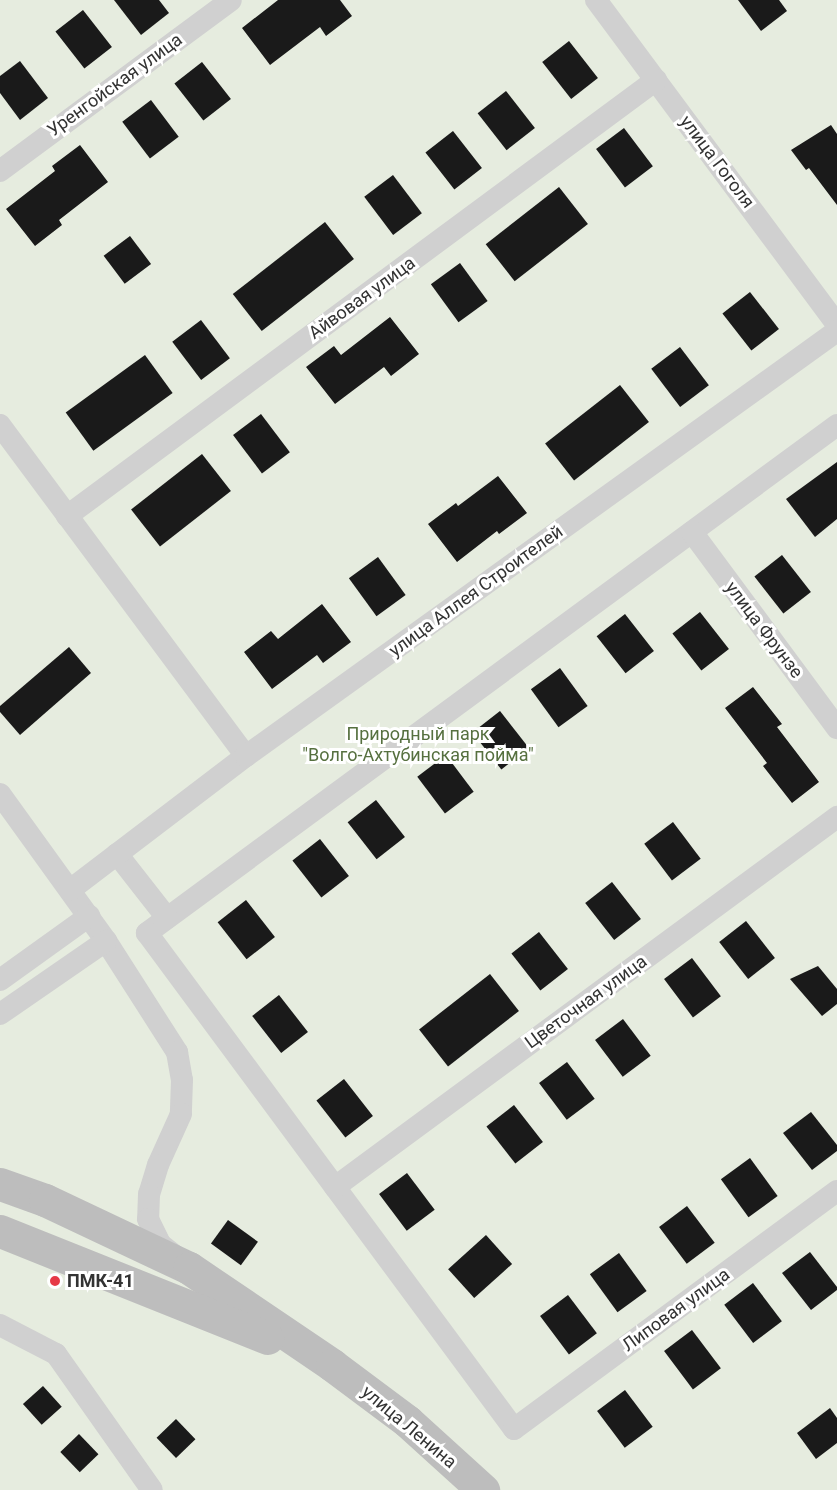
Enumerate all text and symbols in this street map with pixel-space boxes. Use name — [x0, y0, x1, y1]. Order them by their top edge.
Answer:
street label: Уренгойская улица — [43, 29, 187, 141]
street label: улица Гоголя — [675, 111, 759, 213]
street label: Айвовая улица — [304, 252, 420, 344]
street label: улица Аллея Строителей — [385, 521, 567, 661]
street label: улица Фрунзе — [721, 577, 807, 683]
park label: Природный парк "Волго-Ахтубинская пойма" — [302, 724, 534, 766]
street label: Цветочная улица — [521, 951, 651, 1053]
street label: Липовая улица — [618, 1264, 734, 1356]
place label: ПМК-41 — [67, 1270, 134, 1292]
marker: ПМК-41 — [48, 1274, 62, 1288]
street label: улица Ленина — [357, 1381, 461, 1473]

